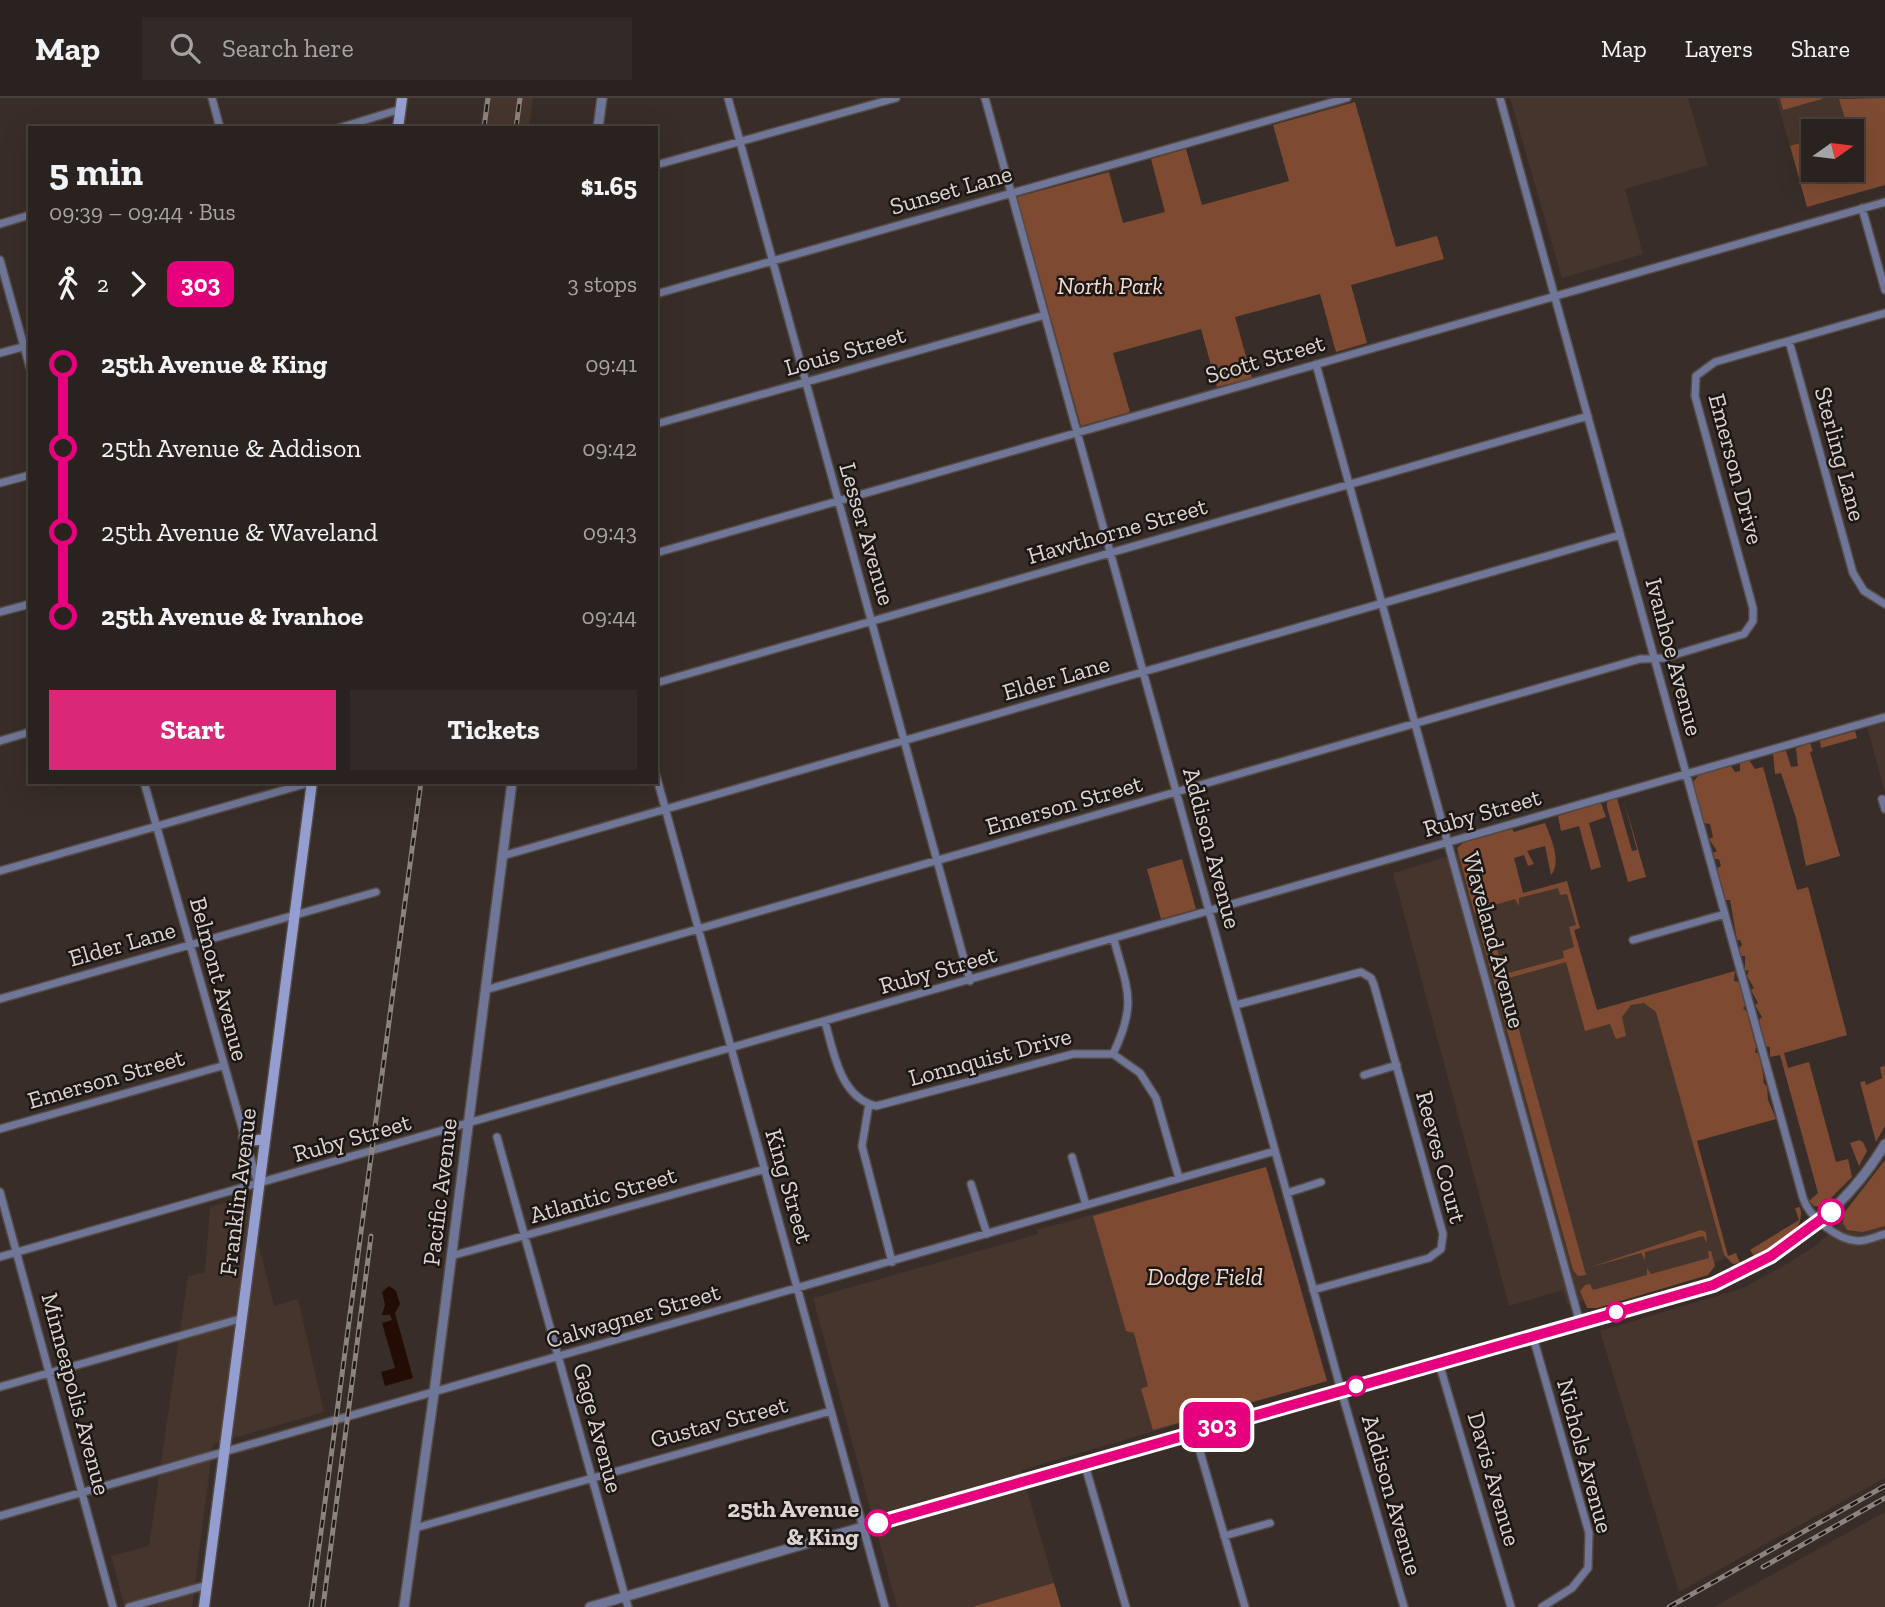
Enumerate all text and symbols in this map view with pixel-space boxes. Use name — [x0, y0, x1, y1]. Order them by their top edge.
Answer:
search box — [142, 17, 632, 80]
text: Map — [35, 29, 100, 68]
icon: search — [166, 29, 204, 67]
text: Search here — [222, 32, 354, 64]
text: Map — [1601, 34, 1647, 63]
text: Layers — [1685, 34, 1753, 63]
text: Share — [1791, 34, 1850, 63]
north arrow — [1801, 119, 1864, 182]
map controls — [1801, 119, 1864, 182]
text: 5 min — [49, 149, 143, 195]
street label: Sunset Lane — [886, 158, 1015, 221]
text: $1.65 — [581, 170, 637, 202]
text: 09:39 – 09:44 · Bus — [49, 198, 236, 226]
icon: walk — [49, 265, 87, 303]
icon: forward — [119, 265, 157, 303]
text: 303 — [181, 269, 220, 298]
text: 2 — [97, 270, 109, 298]
text: 3 stops — [567, 270, 637, 298]
park label: North Park — [1057, 271, 1163, 300]
street label: Louis Street — [781, 319, 909, 382]
street label: Scott Street — [1202, 328, 1328, 389]
text: 25th Avenue & King — [101, 348, 327, 380]
text: 09:41 — [585, 350, 637, 378]
street label: Sterling Lane — [1809, 383, 1872, 524]
street label: Emerson Drive — [1702, 390, 1771, 547]
text: 25th Avenue & Addison — [101, 432, 361, 464]
text: 09:42 — [582, 434, 637, 462]
street label: Lesser Avenue — [833, 459, 902, 609]
street label: Hawthorne Street — [1024, 491, 1210, 570]
text: 25th Avenue & Waveland — [101, 516, 378, 548]
text: 09:43 — [583, 518, 637, 546]
street label: Ivanhoe Avenue — [1639, 575, 1709, 739]
text: 25th Avenue & Ivanhoe — [101, 600, 363, 632]
text: 09:44 — [582, 602, 637, 630]
street label: Elder Lane — [999, 648, 1113, 707]
button: Start — [49, 690, 336, 770]
button: Tickets — [350, 690, 637, 770]
street label: Addison Avenue — [1177, 764, 1248, 932]
street label: Emerson Street — [982, 768, 1146, 841]
street label: Ruby Street — [1420, 782, 1544, 843]
street label: Waveland Avenue — [1457, 849, 1532, 1031]
street label: Belmont Avenue — [184, 894, 255, 1064]
street label: Elder Lane — [65, 914, 179, 973]
street label: Ruby Street — [876, 939, 1000, 1000]
street label: Lonnquist Drive — [905, 1021, 1074, 1092]
street label: Emerson Street — [24, 1042, 188, 1115]
street label: Reeves Court — [1410, 1087, 1473, 1226]
street label: Franklin Avenue — [213, 1106, 262, 1278]
street label: Ruby Street — [290, 1107, 414, 1168]
street label: Pacific Avenue — [416, 1116, 463, 1267]
street label: King Street — [759, 1125, 820, 1247]
street label: Atlantic Street — [526, 1160, 680, 1229]
unlabelled marker — [1818, 1199, 1844, 1225]
park label: Dodge Field — [1147, 1262, 1263, 1291]
street label: Calwagner Street — [542, 1277, 723, 1354]
street label: Minneapolis Avenue — [36, 1290, 117, 1498]
unlabelled marker — [1606, 1302, 1626, 1322]
street label: Gage Avenue — [567, 1360, 630, 1496]
unlabelled marker — [1346, 1376, 1366, 1396]
street label: Nichols Avenue — [1551, 1376, 1620, 1536]
street label: Gustav Street — [647, 1389, 791, 1454]
line badge: 303 — [1177, 1402, 1257, 1448]
street label: Davis Avenue — [1462, 1408, 1527, 1549]
text: 303 — [1197, 1410, 1237, 1439]
street label: Addison Avenue — [1356, 1411, 1429, 1578]
place label: 25th Avenue & King — [727, 1494, 859, 1551]
marker: 25th Avenue & King — [865, 1510, 891, 1536]

